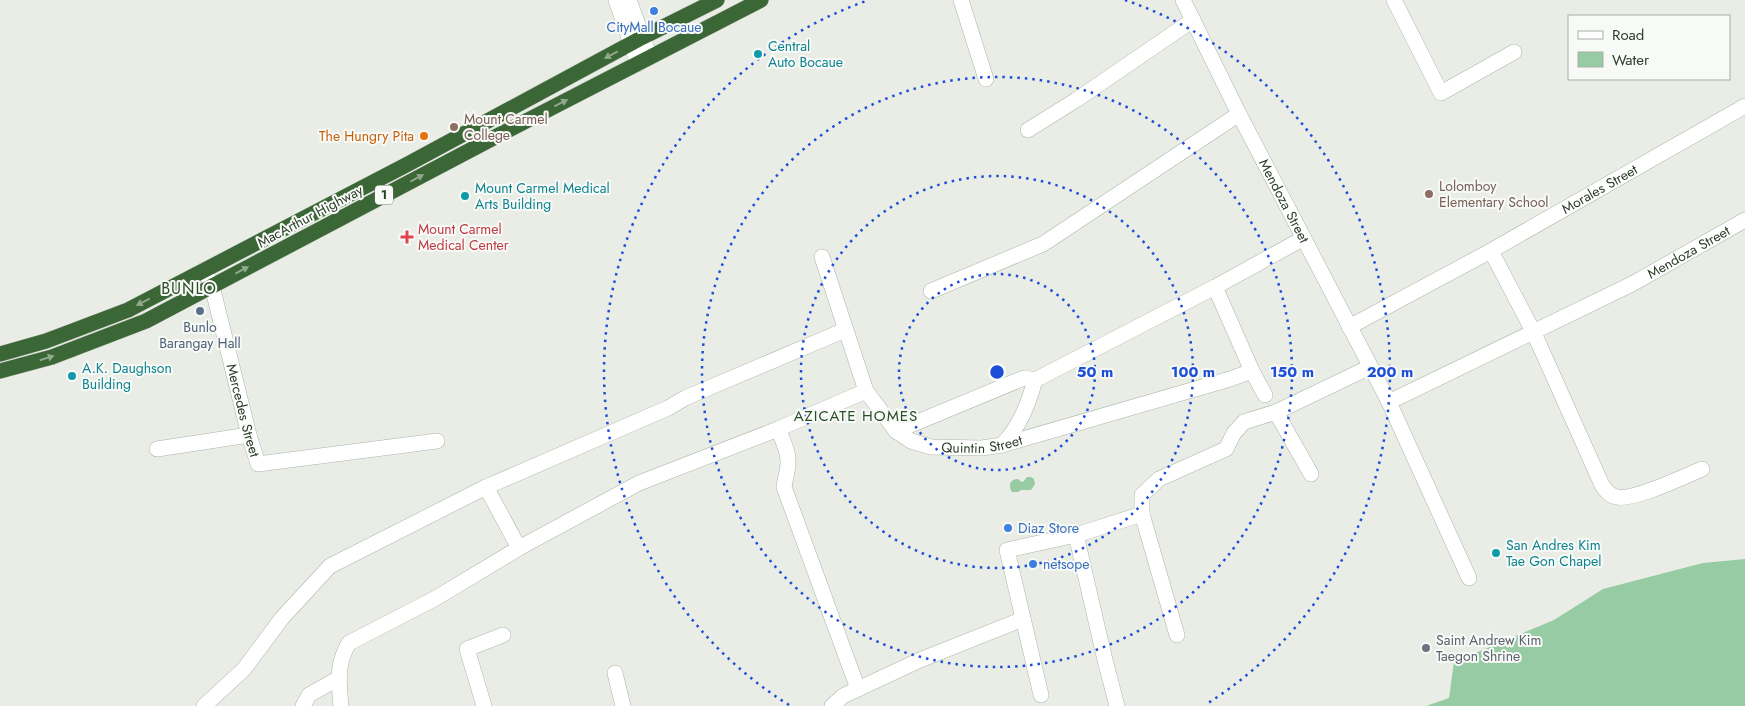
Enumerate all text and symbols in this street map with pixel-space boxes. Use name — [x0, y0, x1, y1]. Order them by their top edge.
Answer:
marker: CityMall Bocaue — [648, 5, 660, 17]
legend — [1568, 15, 1730, 80]
place label: CityMall Bocaue — [607, 17, 701, 37]
text: Road — [1612, 24, 1644, 46]
place label: Central Auto Bocaue — [768, 36, 843, 72]
marker: Central Auto Bocaue — [752, 48, 764, 60]
text: Water — [1612, 49, 1650, 71]
one-way arrow — [604, 51, 619, 59]
one-way arrow — [554, 99, 569, 107]
place label: Mount Carmel College — [464, 109, 548, 145]
marker: Mount Carmel College — [448, 121, 460, 133]
place label: The Hungry Pita — [319, 126, 414, 146]
marker: The Hungry Pita — [418, 130, 430, 142]
street label: Mendoza Street — [1254, 155, 1315, 247]
street label: Morales Street — [1558, 159, 1642, 218]
one-way arrow — [410, 174, 424, 182]
place label: Lolomboy Elementary School — [1439, 176, 1549, 212]
place label: Mount Carmel Medical Arts Building — [475, 178, 610, 214]
street label: MacArthur Highway — [254, 179, 367, 252]
road number: 1 — [375, 186, 393, 204]
marker: Lolomboy Elementary School — [1423, 188, 1435, 200]
marker: Mount Carmel Medical Arts Building — [459, 190, 471, 202]
place label: Mount Carmel Medical Center — [418, 219, 509, 255]
street label: Mendoza Street — [1643, 220, 1734, 283]
marker: Mount Carmel Medical Center — [400, 230, 414, 244]
one-way arrow — [235, 266, 250, 274]
district label: BUNLO — [161, 277, 217, 300]
one-way arrow — [135, 298, 150, 306]
marker: Bunlo Barangay Hall — [194, 305, 206, 317]
place label: Bunlo Barangay Hall — [159, 317, 241, 353]
one-way arrow — [39, 353, 54, 361]
place label: A.K. Daughson Building — [82, 358, 172, 394]
text: 50 m — [1077, 361, 1113, 383]
text: 100 m — [1171, 361, 1215, 383]
text: 150 m — [1270, 361, 1314, 383]
text: 200 m — [1367, 361, 1413, 383]
street label: Mercedes Street — [222, 362, 265, 460]
centre of rings — [988, 363, 1006, 381]
marker: A.K. Daughson Building — [66, 370, 78, 382]
district label: AZICATE HOMES — [794, 405, 918, 427]
street label: Quintin Street — [941, 430, 1025, 458]
place label: Diaz Store — [1018, 518, 1079, 538]
marker: Diaz Store — [1002, 522, 1014, 534]
place label: San Andres Kim Tae Gon Chapel — [1506, 535, 1601, 571]
marker: San Andres Kim Tae Gon Chapel — [1490, 547, 1502, 559]
place label: netsope — [1043, 554, 1089, 574]
marker: netsope — [1027, 558, 1039, 570]
place label: Saint Andrew Kim Taegon Shrine — [1436, 630, 1541, 666]
marker: Saint Andrew Kim Taegon Shrine — [1420, 642, 1432, 654]

